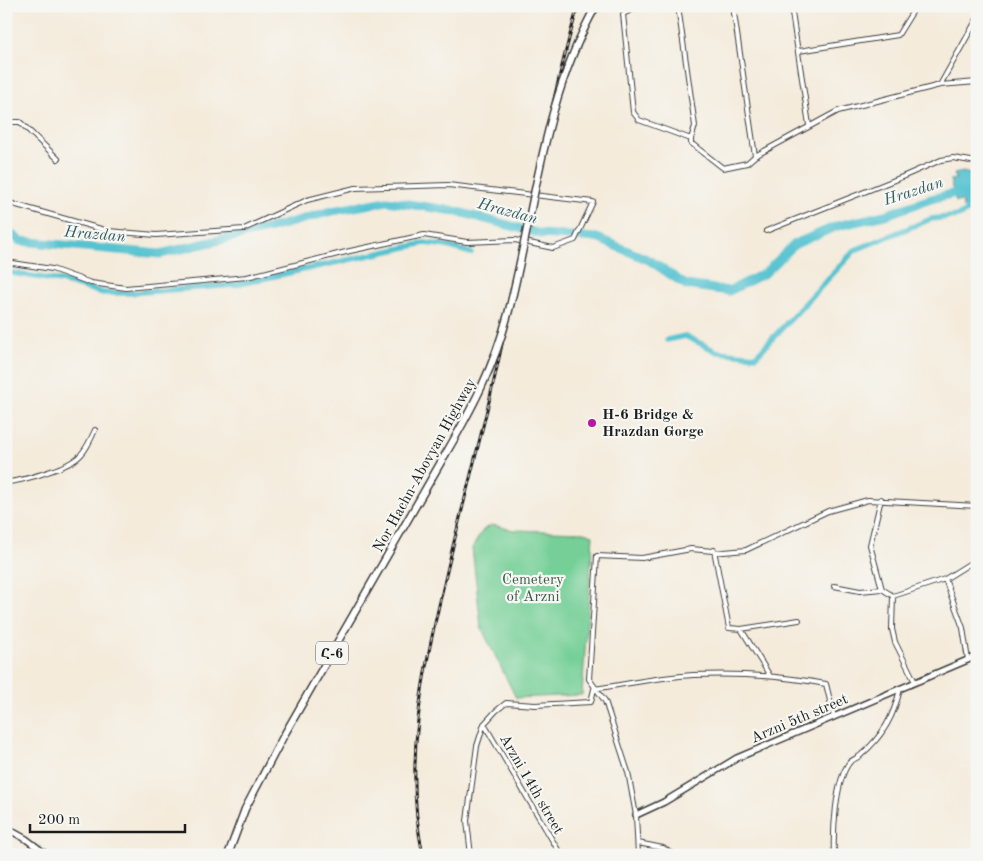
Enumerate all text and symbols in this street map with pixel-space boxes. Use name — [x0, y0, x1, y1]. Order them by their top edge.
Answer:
water label: Hrazdan — [881, 175, 945, 209]
water label: Hrazdan — [475, 196, 539, 228]
water label: Hrazdan — [62, 224, 126, 246]
street label: Nor Hachn-Abovyan Highway — [371, 376, 480, 555]
place label: H-6 Bridge & Hrazdan Gorge — [602, 408, 704, 440]
marker: H-6 Bridge & Hrazdan Gorge — [586, 417, 598, 429]
park label: Cemetery of Arzni — [502, 573, 564, 605]
road number: Հ-6 — [316, 641, 348, 664]
street label: Arzni 5th street — [749, 692, 850, 747]
street label: Arzni 14th street — [496, 732, 565, 837]
scale bar — [30, 801, 185, 833]
text: 200 m — [38, 813, 80, 828]

